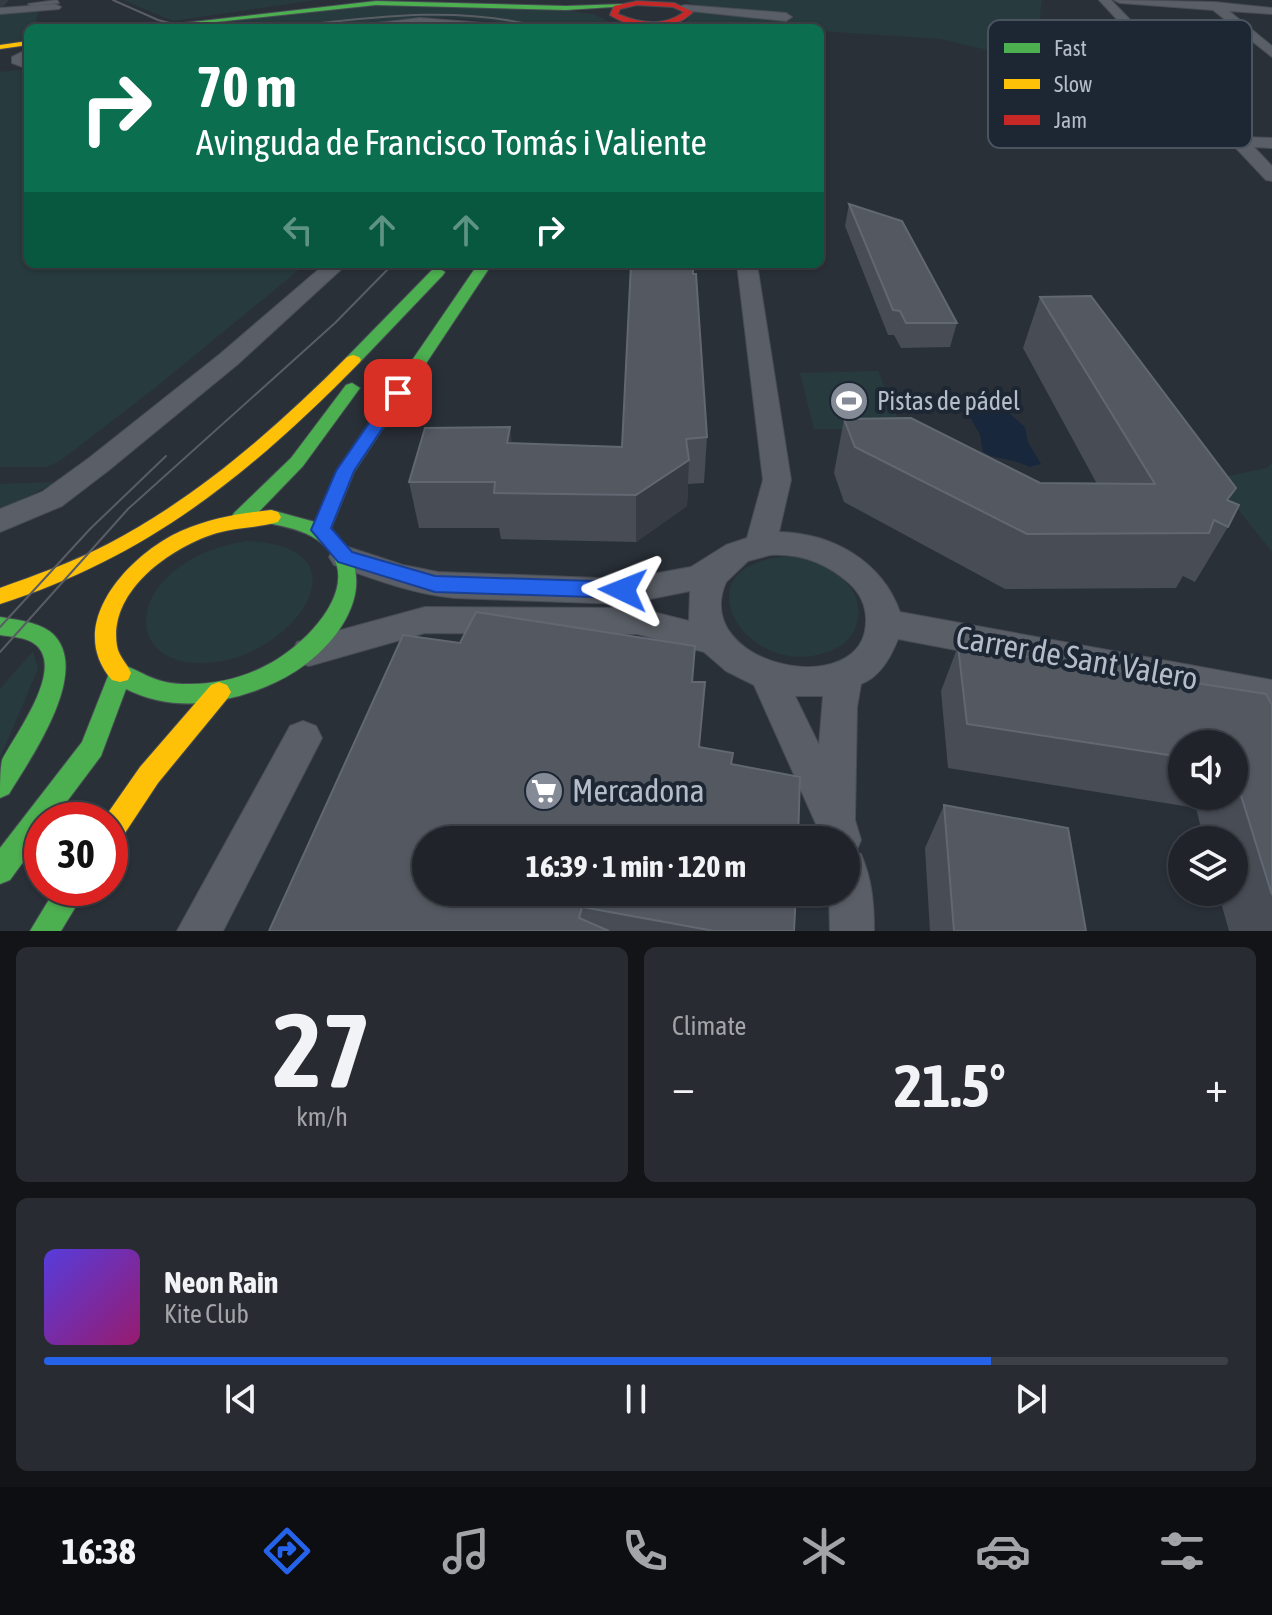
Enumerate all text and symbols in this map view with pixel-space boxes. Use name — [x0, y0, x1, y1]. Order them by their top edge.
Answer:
legend — [988, 20, 1252, 148]
text: Fast — [1054, 35, 1087, 61]
text: 70 m — [196, 55, 297, 119]
icon: right — [64, 56, 168, 160]
text: Slow — [1054, 71, 1092, 97]
text: Jam — [1054, 107, 1087, 133]
text: Avinguda de Francisco Tomás i Valiente — [196, 121, 707, 163]
icon: left — [276, 208, 320, 252]
icon: ahead — [360, 208, 404, 252]
icon: ahead — [444, 208, 488, 252]
icon: right — [528, 208, 572, 252]
pin — [364, 359, 432, 427]
icon: arrive — [376, 371, 420, 415]
sports icon: Pistas de pádel — [828, 380, 870, 422]
place label: Pistas de pádel — [877, 386, 1020, 416]
position arrow — [581, 548, 665, 632]
street label: Carrer de Sant Valero — [953, 618, 1201, 697]
map controls — [1168, 730, 1248, 906]
button: sound — [1168, 730, 1248, 810]
supermarket icon: Mercadona — [523, 770, 565, 812]
place label: Mercadona — [572, 772, 705, 809]
speed limit sign: 30 — [24, 802, 128, 906]
button: layers — [1168, 826, 1248, 906]
text: 16:39 · 1 min · 120 m — [526, 849, 746, 883]
text: 27 — [273, 990, 371, 1109]
text: Climate — [672, 1011, 746, 1041]
text: 21.5° — [894, 1051, 1006, 1120]
text: − — [672, 1061, 695, 1111]
text: + — [1205, 1061, 1228, 1111]
text: km/h — [296, 1102, 348, 1132]
text: Neon Rain — [164, 1265, 278, 1299]
text: Kite Club — [164, 1299, 249, 1329]
icon: previous — [219, 1377, 263, 1421]
icon: pause — [614, 1377, 658, 1421]
icon: next — [1009, 1377, 1053, 1421]
icon: directions — [259, 1523, 315, 1579]
icon: music — [438, 1523, 494, 1579]
icon: phone — [617, 1523, 673, 1579]
icon: climate — [796, 1523, 852, 1579]
icon: car — [975, 1523, 1031, 1579]
icon: filters — [1154, 1523, 1210, 1579]
text: 16:38 — [62, 1530, 136, 1572]

